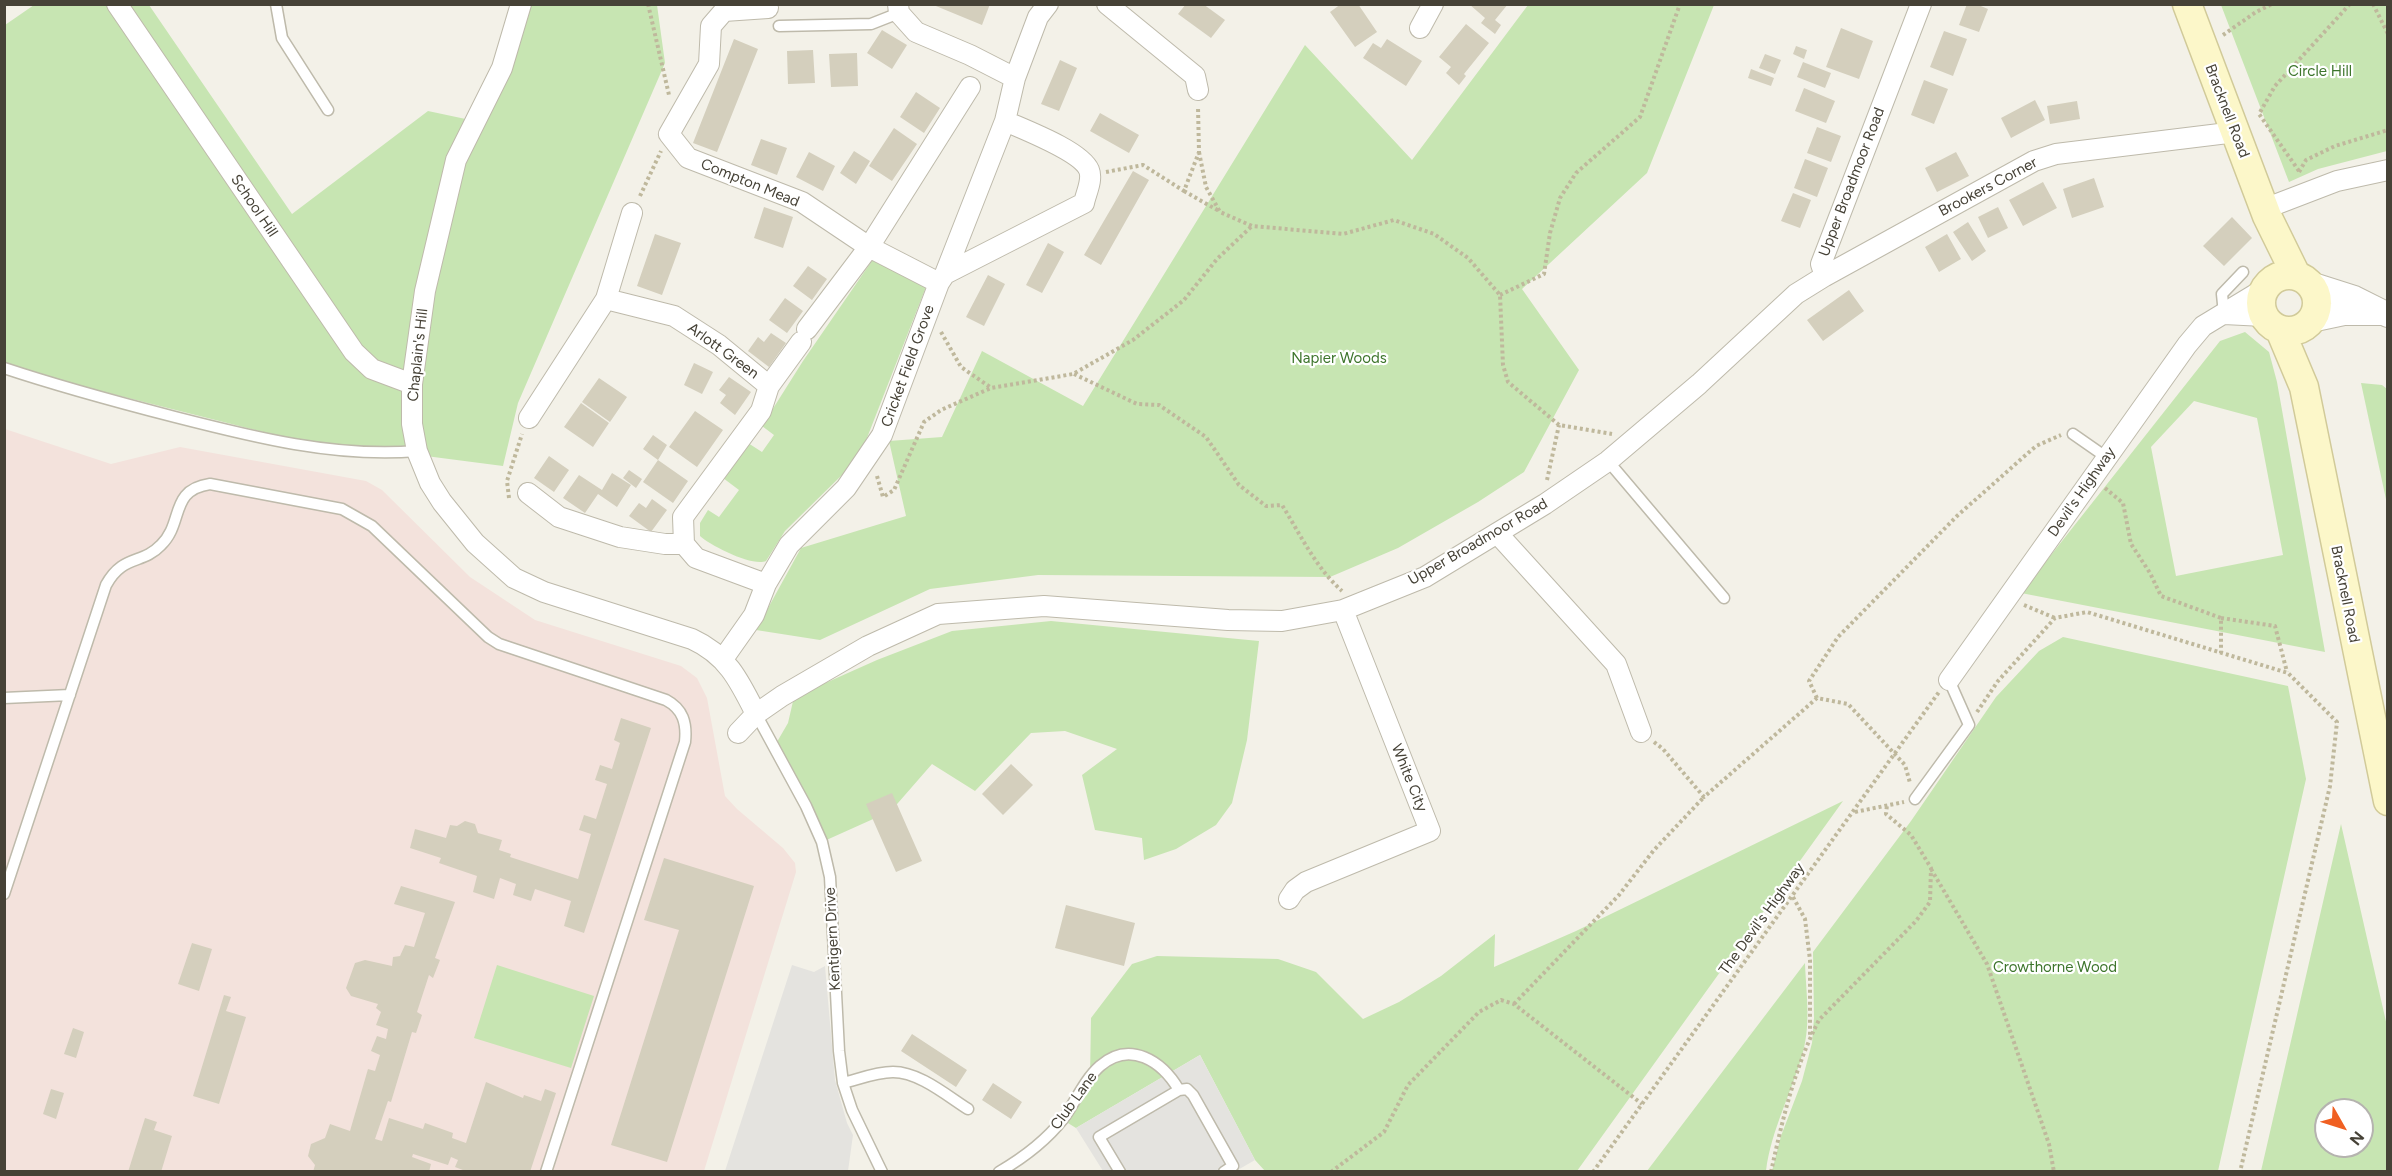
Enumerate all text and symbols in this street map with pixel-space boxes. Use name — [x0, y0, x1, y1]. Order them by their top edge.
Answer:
street label: Bracknell Road — [2201, 62, 2253, 160]
park label: Circle Hill — [2288, 63, 2352, 81]
street label: Upper Broadmoor Road — [1815, 105, 1889, 259]
street label: Brookers Corner — [1936, 153, 2040, 221]
street label: Compton Mead — [698, 155, 802, 211]
street label: School Hill — [227, 171, 281, 241]
street label: Cricket Field Grove — [878, 303, 938, 429]
street label: Chaplain's Hill — [404, 308, 432, 402]
street label: Arlott Green — [684, 319, 762, 383]
park label: Napier Woods — [1291, 350, 1387, 368]
street label: Devil's Highway — [2044, 444, 2120, 540]
street label: Upper Broadmoor Road — [1405, 495, 1551, 589]
street label: Bracknell Road — [2327, 544, 2363, 644]
street label: White City — [1387, 741, 1431, 815]
street label: The Devil's Highway — [1715, 860, 1809, 978]
street label: Kentigern Drive — [821, 887, 845, 991]
park label: Crowthorne Wood — [1993, 959, 2117, 977]
street label: Club Lane — [1047, 1069, 1101, 1133]
north arrow — [2314, 1098, 2374, 1158]
text: N — [2346, 1128, 2368, 1149]

